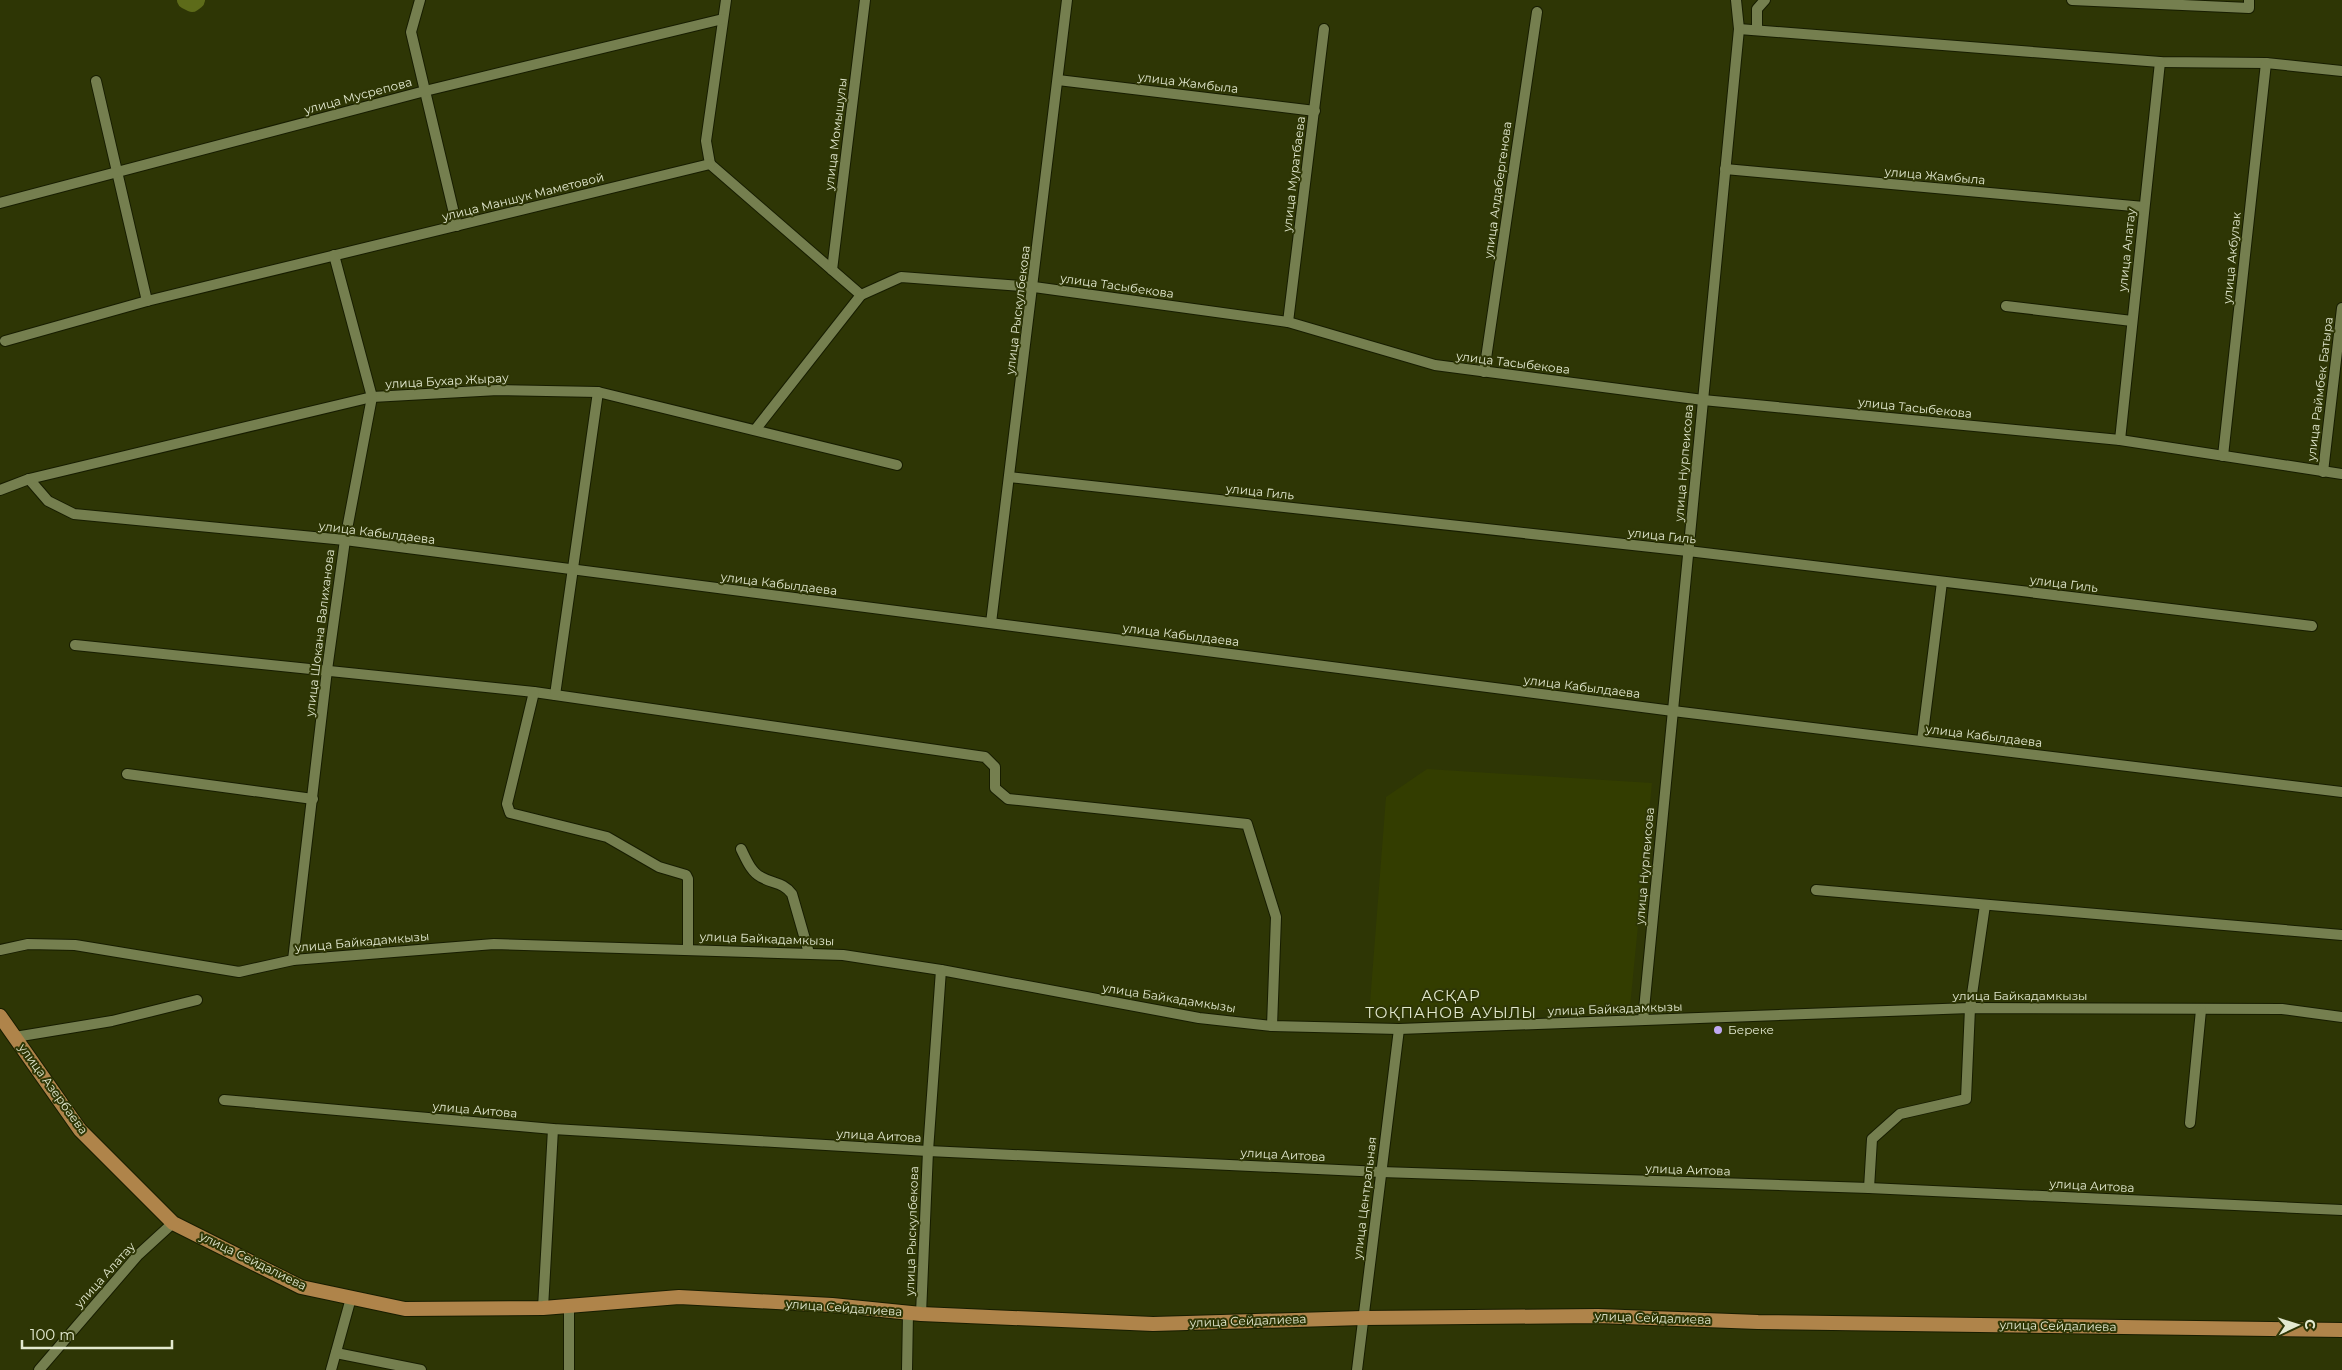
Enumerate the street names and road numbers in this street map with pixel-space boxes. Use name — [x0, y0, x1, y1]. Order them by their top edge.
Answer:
street label: улица Жамбыла — [1136, 69, 1239, 96]
street label: улица Мусрепова — [301, 74, 413, 117]
street label: улица Момышулы — [821, 77, 850, 192]
street label: улица Муратбаева — [1279, 115, 1308, 234]
street label: улица Алдабергенова — [1480, 120, 1515, 260]
street label: улица Жамбыла — [1883, 164, 1986, 187]
street label: улица Маншук Маметовой — [439, 169, 606, 224]
street label: улица Алатау — [2115, 207, 2138, 293]
street label: улица Акбулак — [2219, 211, 2244, 306]
street label: улица Рыскулбекова — [1002, 245, 1033, 376]
street label: улица Тасыбекова — [1058, 270, 1175, 301]
street label: улица Раймбек Батыра — [2303, 316, 2336, 463]
street label: улица Тасыбекова — [1454, 348, 1571, 377]
street label: улица Бухар Жырау — [384, 370, 509, 391]
street label: улица Тасыбекова — [1856, 394, 1973, 421]
street label: улица Нурпеисова — [1671, 404, 1696, 523]
street label: улица Гиль — [1224, 480, 1295, 503]
street label: улица Кабылдаева — [317, 518, 436, 547]
street label: улица Гиль — [1626, 524, 1697, 547]
street label: улица Шокана Валиханова — [302, 548, 337, 718]
street label: улица Кабылдаева — [719, 569, 838, 598]
street label: улица Гиль — [2028, 572, 2099, 595]
street label: улица Кабылдаева — [1121, 620, 1240, 649]
street label: улица Кабылдаева — [1522, 672, 1641, 701]
street label: улица Кабылдаева — [1924, 721, 2043, 750]
street label: улица Нурпеисова — [1632, 807, 1657, 926]
street label: улица Байкадамкызы — [293, 928, 430, 955]
street label: улица Байкадамкызы — [698, 929, 835, 948]
street label: улица Байкадамкызы — [1100, 979, 1237, 1015]
street label: улица Байкадамкызы — [1952, 988, 2087, 1003]
street label: улица Байкадамкызы — [1546, 999, 1683, 1018]
street label: улица Азербаева — [15, 1040, 91, 1137]
street label: улица Аитова — [431, 1098, 518, 1121]
street label: улица Аитова — [835, 1126, 922, 1145]
street label: улица Центральная — [1349, 1136, 1379, 1261]
street label: улица Аитова — [1239, 1145, 1326, 1164]
street label: улица Аитова — [1644, 1160, 1731, 1178]
street label: улица Рыскулбекова — [902, 1166, 921, 1297]
street label: улица Аитова — [2048, 1176, 2135, 1195]
street label: улица Сейдалиева — [196, 1228, 309, 1293]
street label: улица Алатау — [70, 1238, 138, 1311]
street label: улица Сейдалиева — [784, 1296, 903, 1319]
street label: улица Сейдалиева — [1593, 1308, 1712, 1327]
street label: улица Сейдалиева — [1188, 1311, 1307, 1330]
street label: улица Сейдалиева — [1998, 1317, 2117, 1334]

